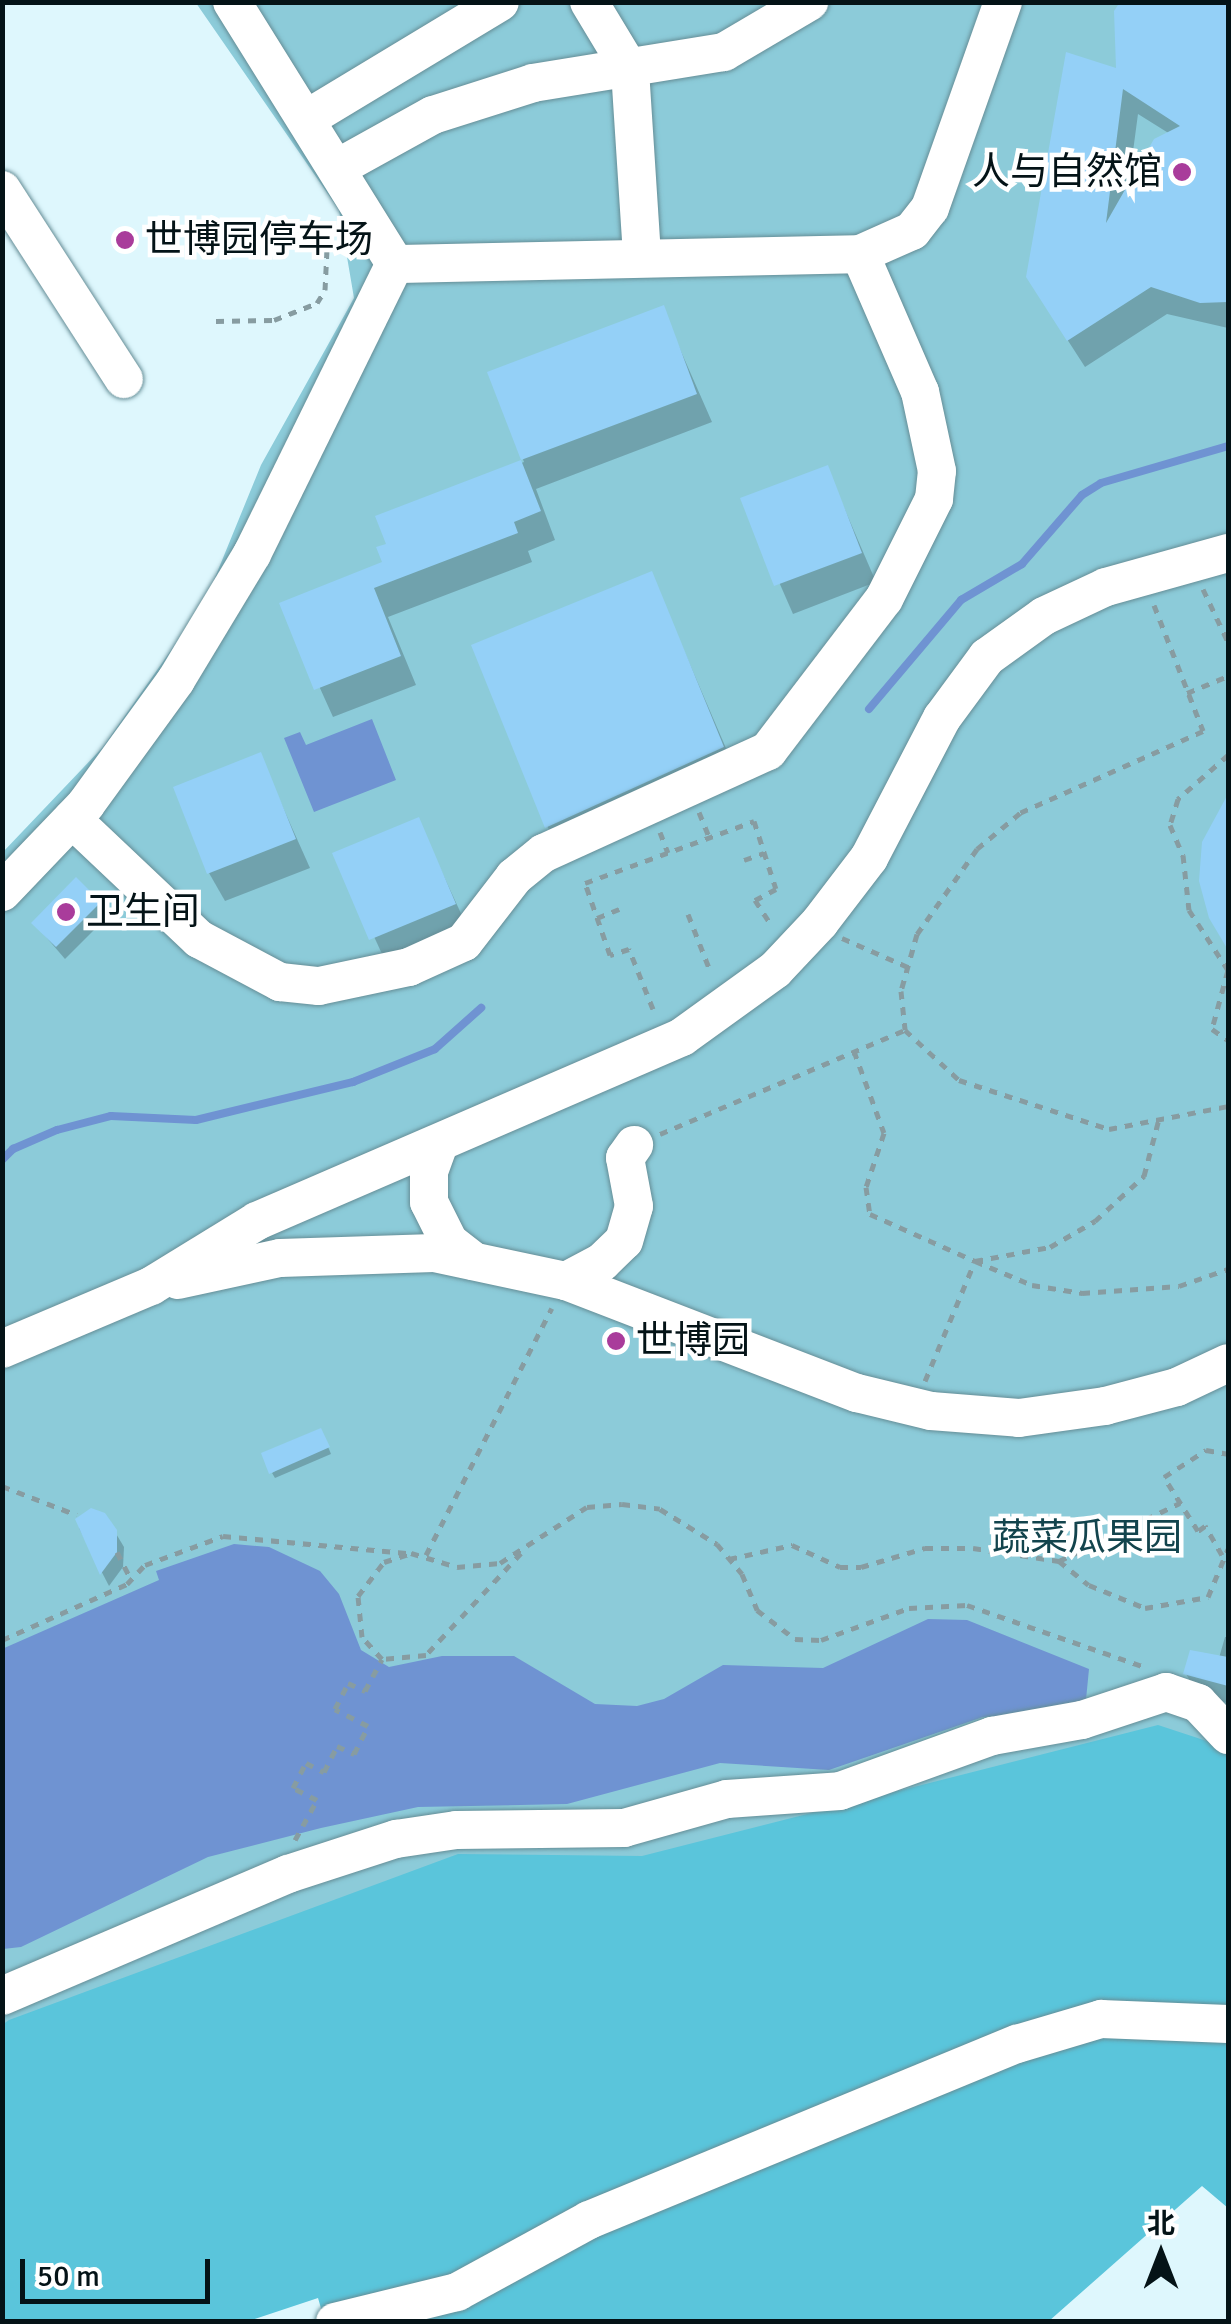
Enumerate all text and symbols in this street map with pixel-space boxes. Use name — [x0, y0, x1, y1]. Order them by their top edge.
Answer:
place label: 人与自然馆 — [972, 149, 1162, 195]
marker: 人与自然馆 — [1171, 161, 1193, 183]
place label: 世博园停车场 — [145, 217, 373, 263]
marker: 世博园停车场 — [114, 229, 136, 251]
place label: 卫生间 — [86, 889, 200, 935]
marker: 卫生间 — [55, 901, 77, 923]
place label: 世博园 — [636, 1318, 750, 1364]
marker: 世博园 — [605, 1330, 627, 1352]
park label: 蔬菜瓜果园 — [992, 1515, 1182, 1561]
north arrow — [1111, 2204, 1211, 2304]
text: 北 — [1147, 2207, 1175, 2241]
scale bar — [25, 2239, 215, 2301]
text: 50 m — [37, 2258, 100, 2295]

